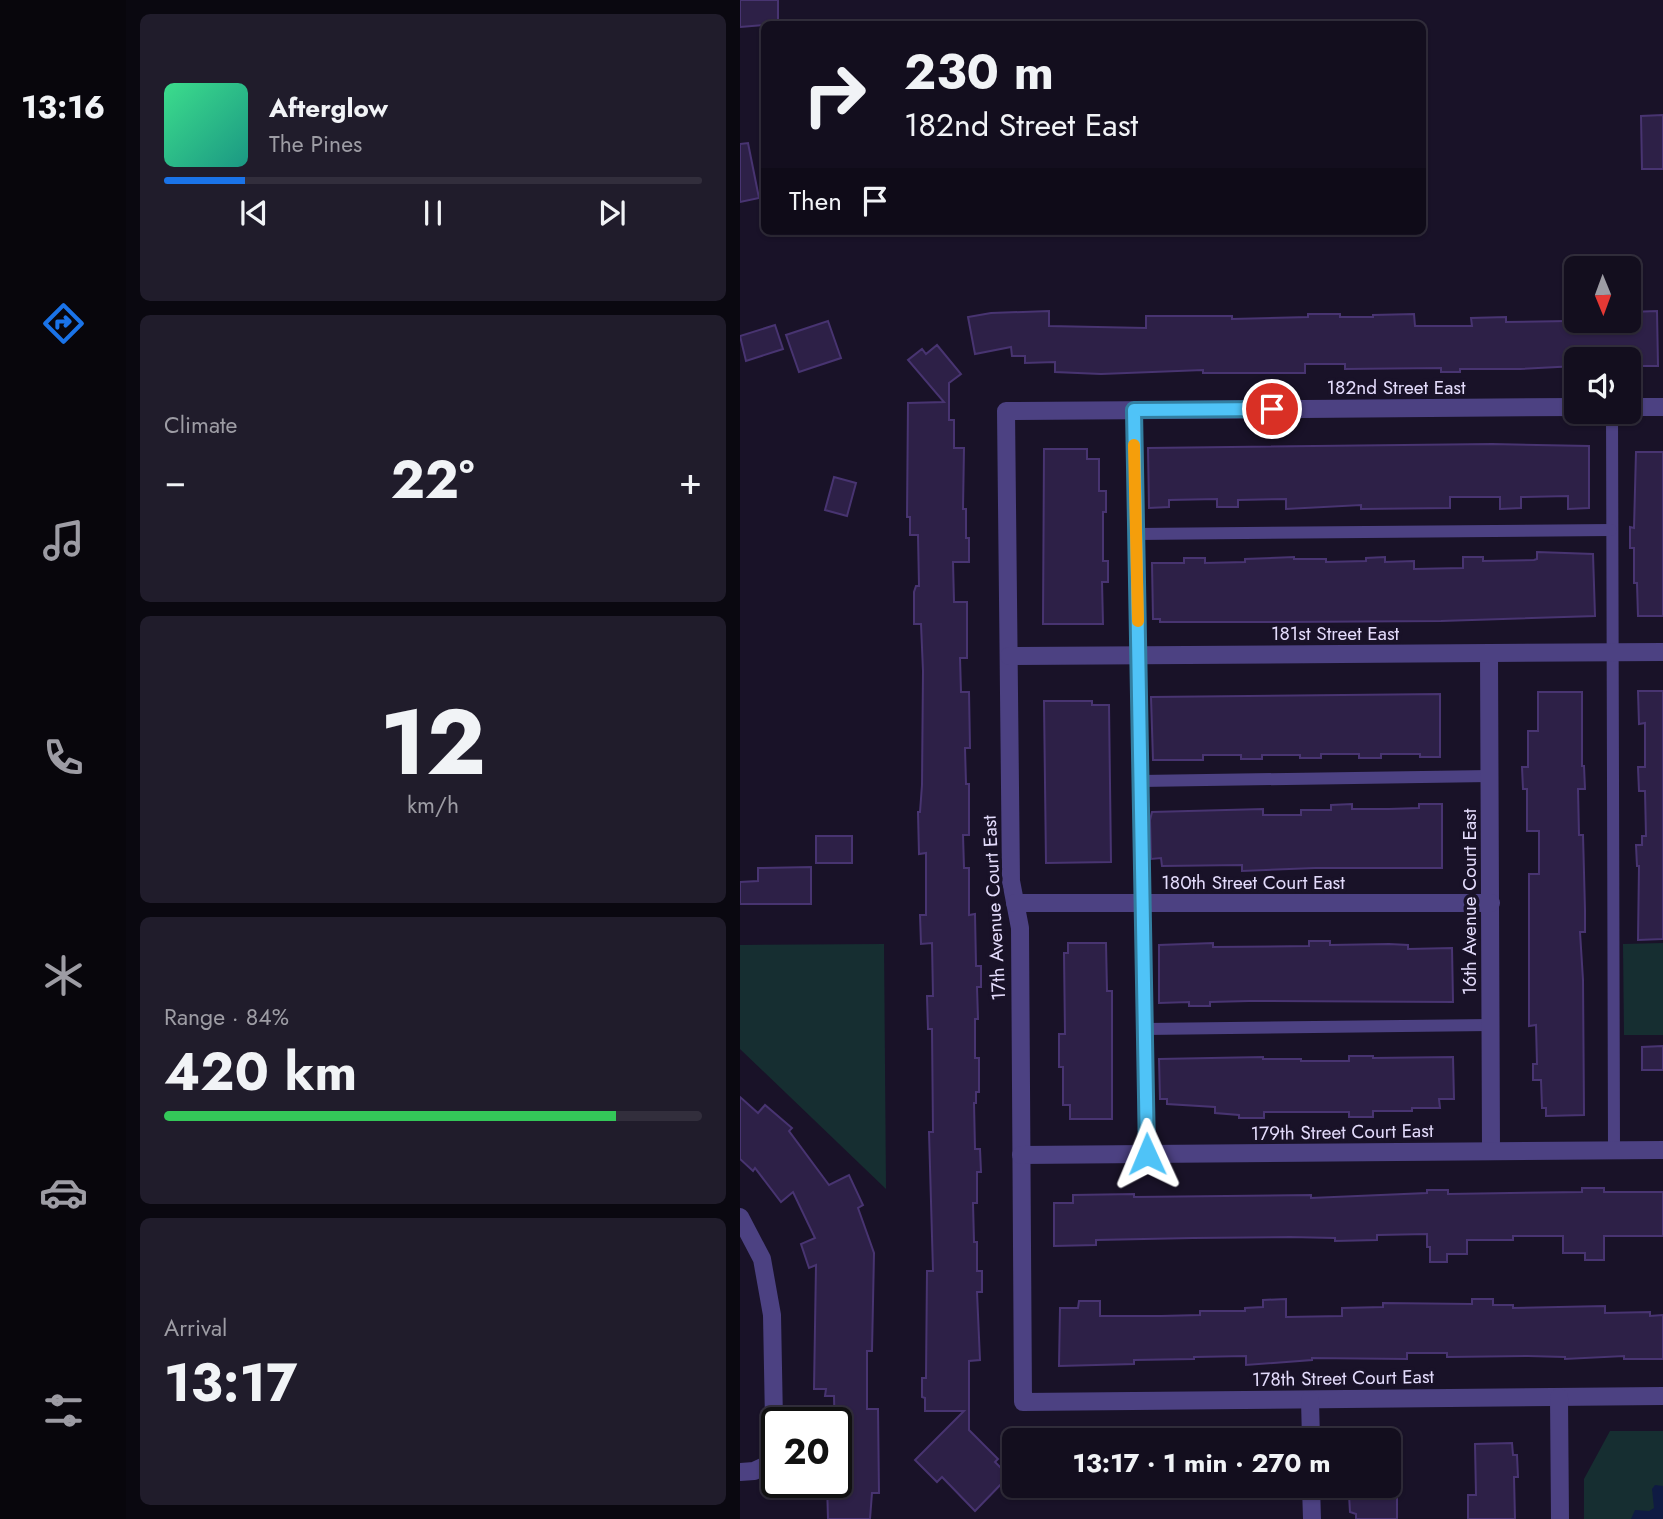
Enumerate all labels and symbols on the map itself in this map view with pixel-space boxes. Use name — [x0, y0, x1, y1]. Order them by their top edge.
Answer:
north arrow — [1564, 256, 1641, 332]
street label: 182nd Street East — [1326, 374, 1466, 401]
pin — [1242, 379, 1302, 439]
street label: 181st Street East — [1271, 620, 1400, 647]
street label: 16th Avenue Court East — [1456, 808, 1483, 995]
street label: 17th Avenue Court East — [976, 814, 1012, 1001]
street label: 180th Street Court East — [1161, 869, 1345, 896]
position arrow — [1110, 1117, 1184, 1191]
street label: 179th Street Court East — [1250, 1117, 1434, 1147]
street label: 178th Street Court East — [1252, 1363, 1435, 1393]
speed limit sign: 20 — [761, 1407, 852, 1498]

